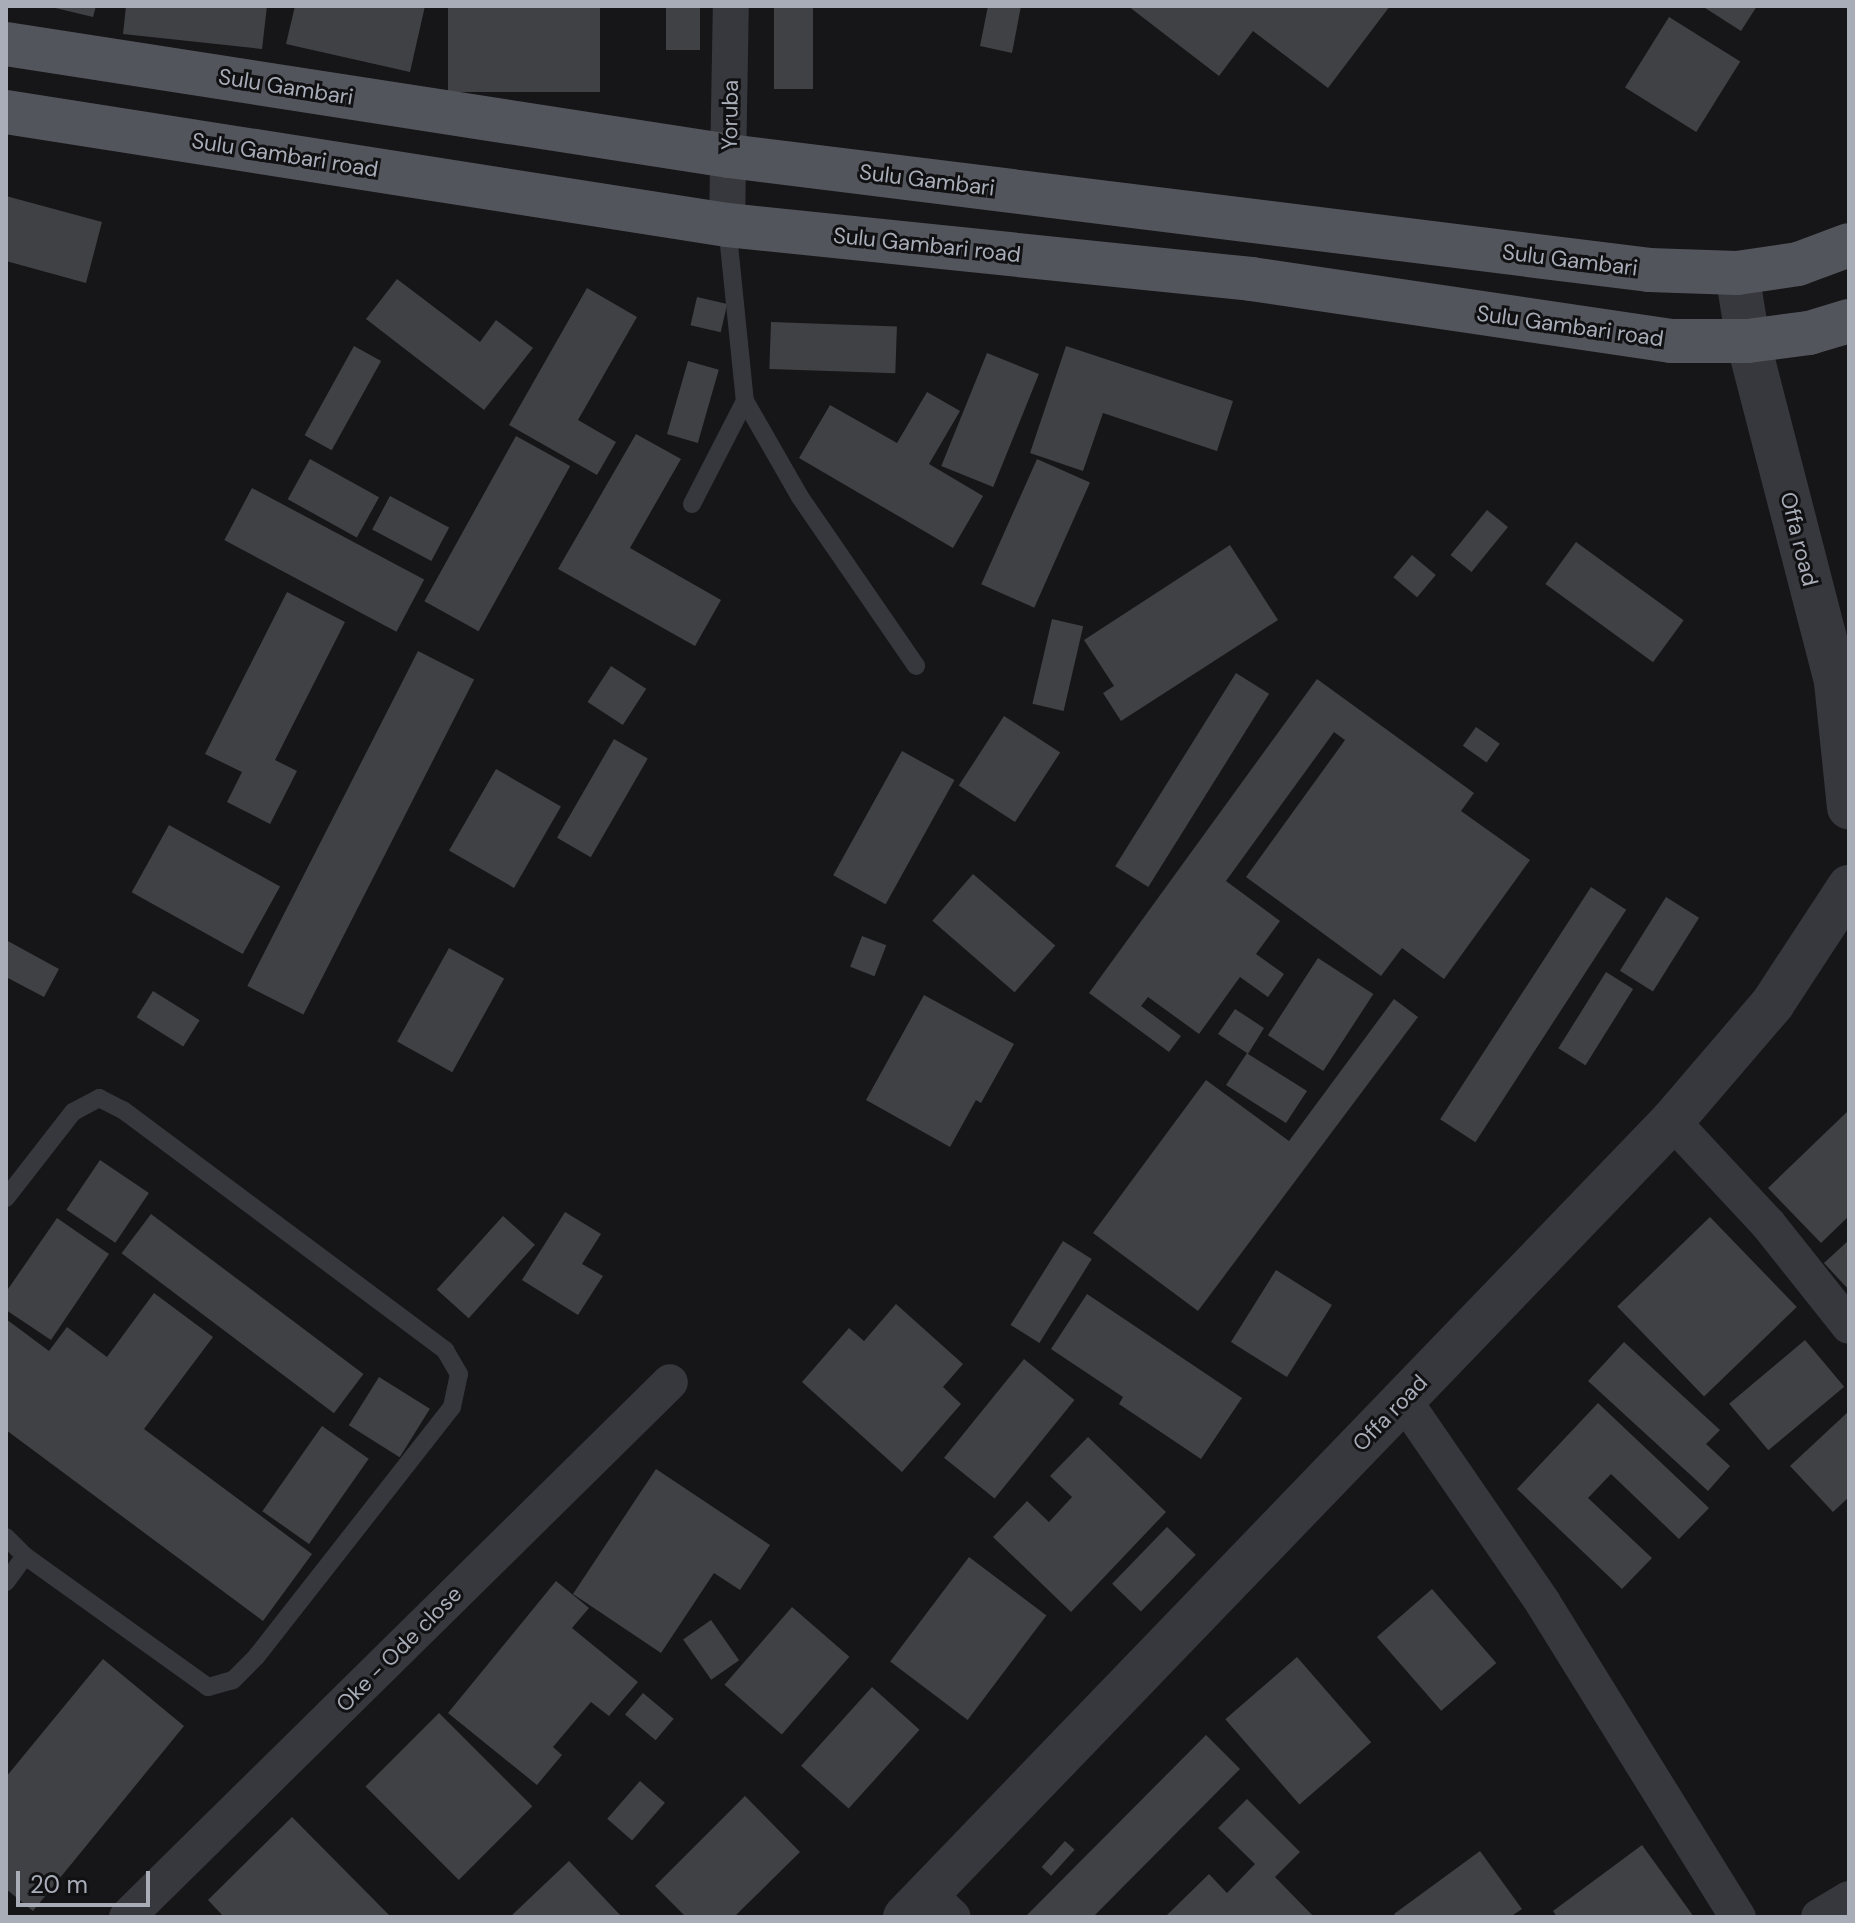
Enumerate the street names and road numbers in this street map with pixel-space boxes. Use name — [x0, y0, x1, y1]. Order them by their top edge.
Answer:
street label: Sulu Gambari — [217, 63, 355, 111]
street label: Yoruba — [716, 80, 744, 150]
street label: Sulu Gambari road — [190, 127, 380, 183]
street label: Sulu Gambari — [858, 159, 996, 201]
street label: Sulu Gambari road — [832, 222, 1022, 268]
street label: Sulu Gambari — [1501, 239, 1639, 281]
street label: Sulu Gambari road — [1475, 300, 1665, 352]
street label: Offa road — [1775, 489, 1823, 589]
street label: Offa road — [1347, 1369, 1433, 1457]
street label: Oke - Ode close — [331, 1581, 467, 1717]

